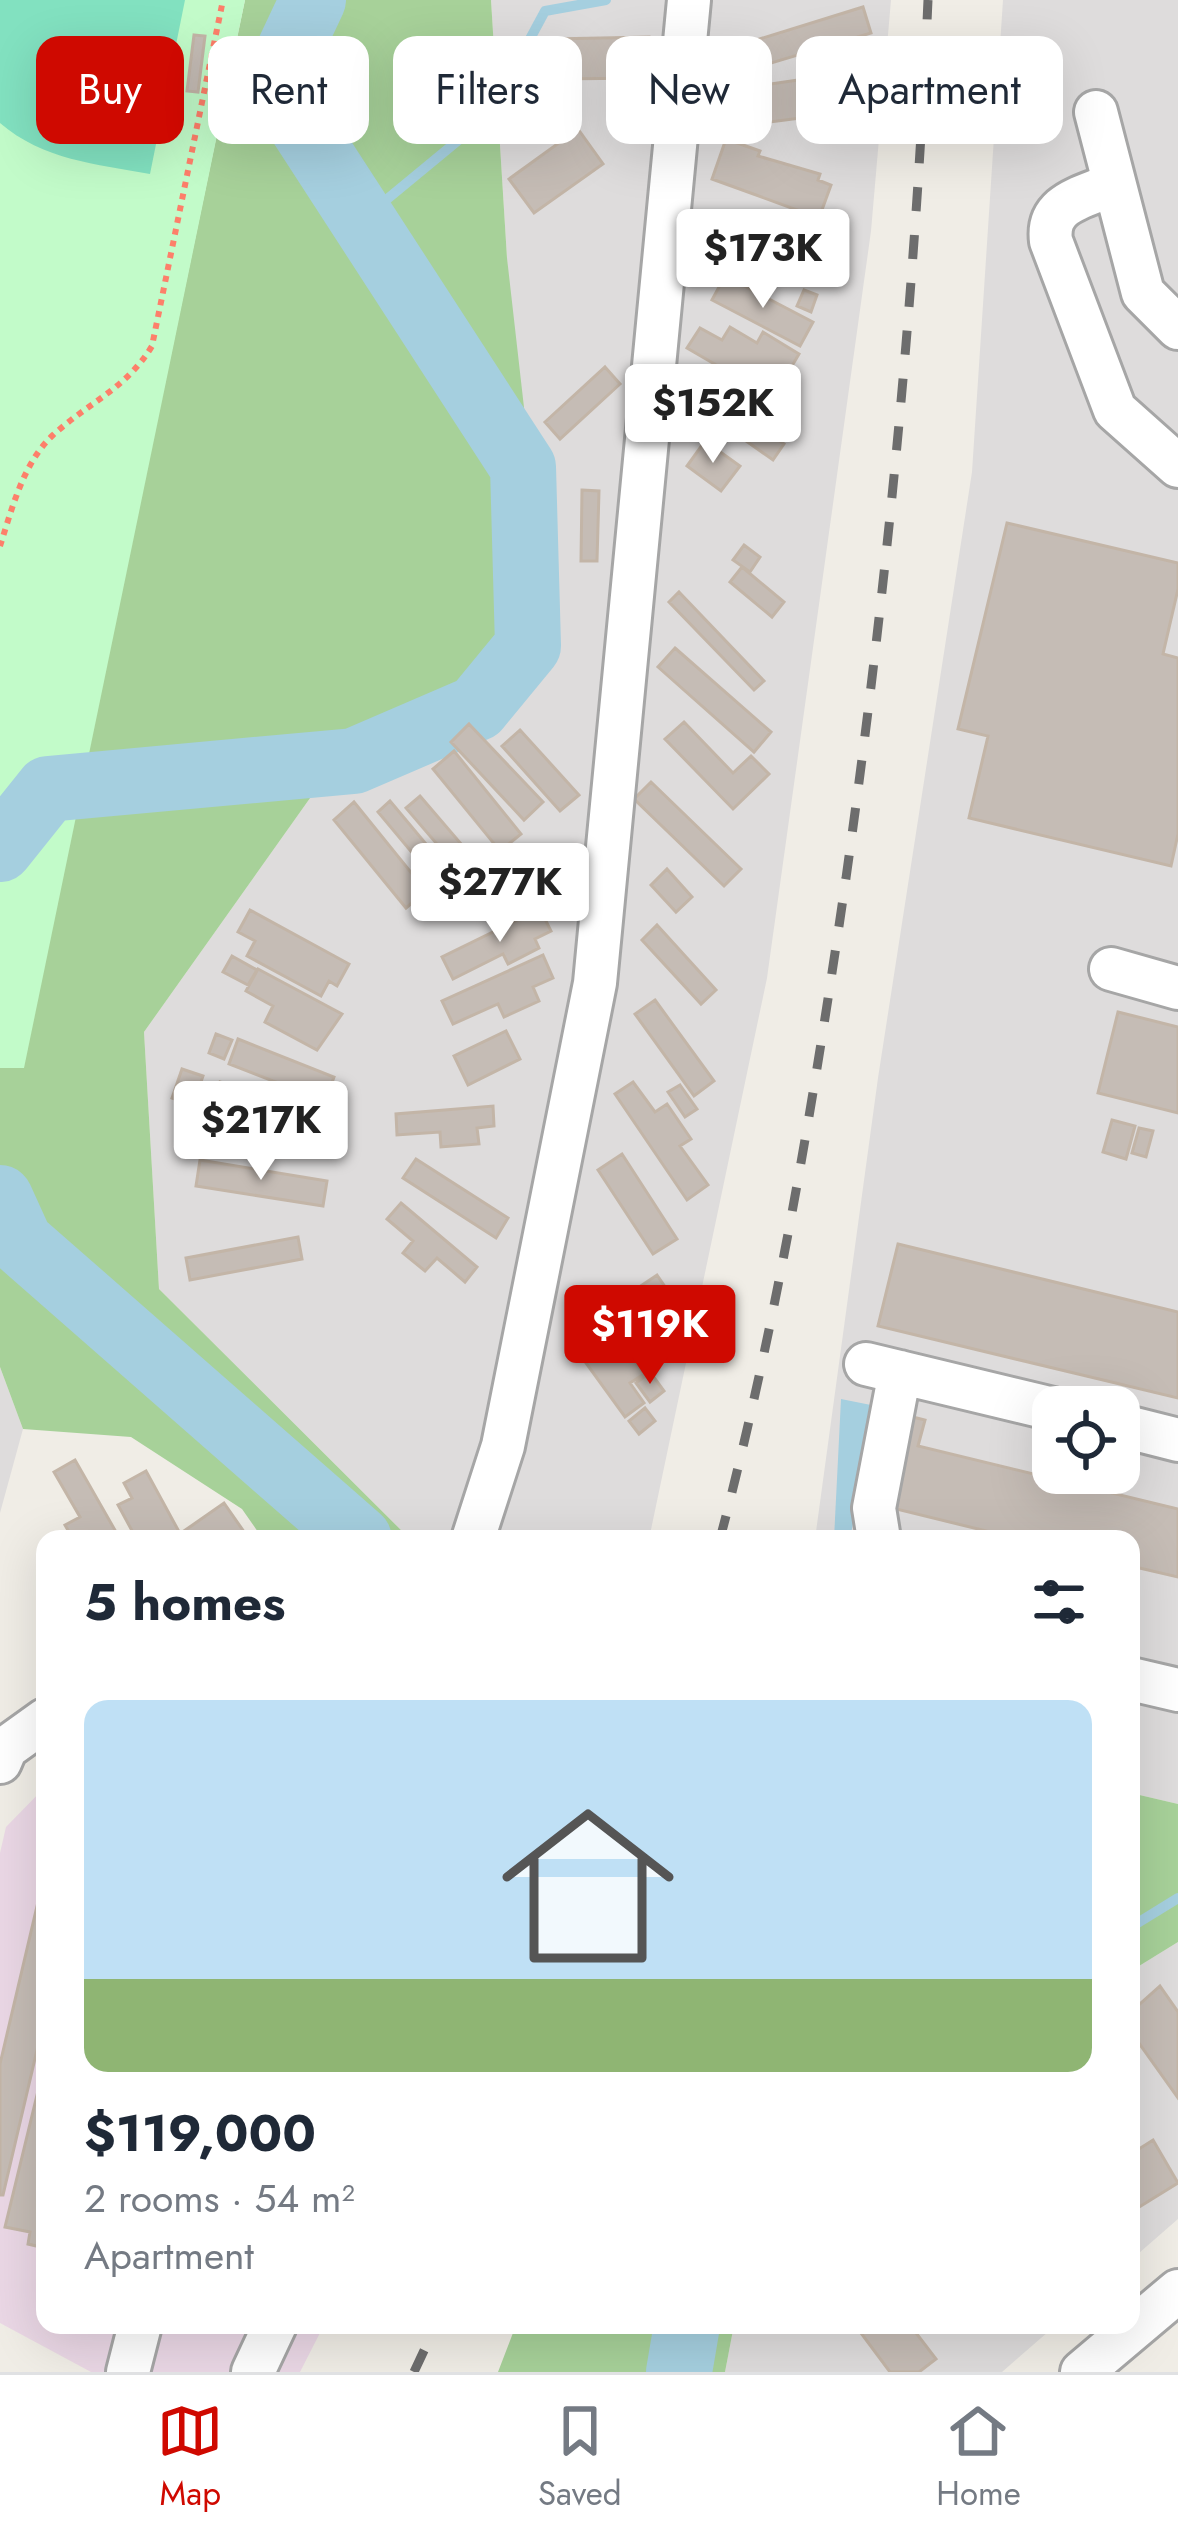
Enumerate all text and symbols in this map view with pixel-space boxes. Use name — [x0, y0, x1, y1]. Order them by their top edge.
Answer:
chip: Buy — [36, 36, 184, 144]
chip: Rent — [208, 36, 369, 144]
chip: Filters — [393, 36, 582, 144]
chip: New — [606, 36, 772, 144]
chip: Apartment — [796, 36, 1063, 144]
pin: $173K — [679, 209, 847, 311]
text: $173K — [703, 219, 823, 276]
pin: $152K — [629, 364, 797, 466]
text: $152K — [652, 374, 774, 431]
pin: $277K — [416, 843, 584, 945]
text: $277K — [438, 853, 562, 910]
pin: $217K — [177, 1081, 345, 1183]
text: $217K — [201, 1091, 321, 1148]
pin: $119K — [566, 1285, 734, 1387]
text: $119K — [591, 1295, 709, 1352]
map controls — [1032, 1386, 1140, 1494]
button: locate — [1032, 1386, 1140, 1494]
text: 5 homes — [84, 1565, 286, 1639]
icon: filters — [1026, 1569, 1092, 1635]
icon: home — [480, 1778, 696, 1994]
text: $119,000 — [84, 2096, 316, 2170]
text: 2 rooms · 54 m² — [84, 2170, 355, 2227]
text: Apartment — [84, 2227, 254, 2284]
tab: Map — [157, 2398, 223, 2517]
tab: Saved — [538, 2398, 622, 2517]
tab: Home — [936, 2398, 1021, 2517]

